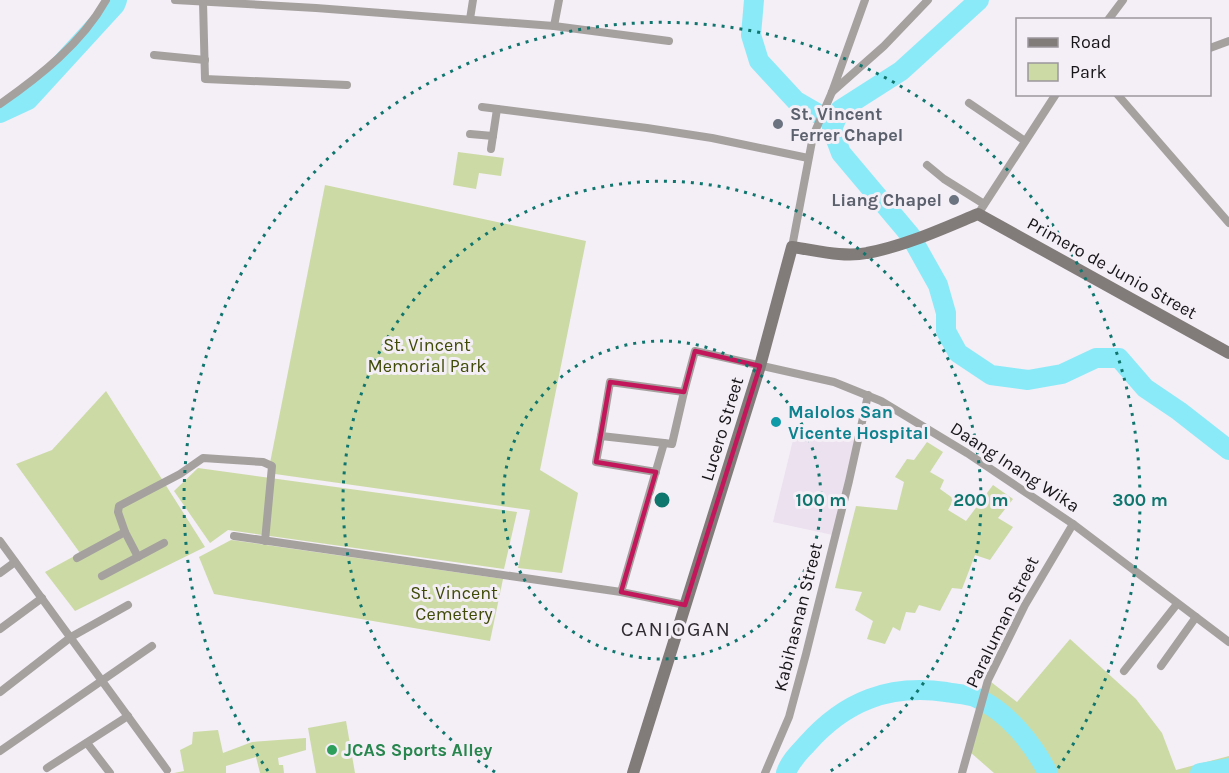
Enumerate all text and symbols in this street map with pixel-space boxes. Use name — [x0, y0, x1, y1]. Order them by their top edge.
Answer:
legend — [1016, 18, 1211, 96]
text: Road — [1070, 31, 1111, 53]
text: Park — [1070, 61, 1107, 83]
place label: St. Vincent Ferrer Chapel — [790, 103, 903, 146]
marker: St. Vincent Ferrer Chapel — [771, 117, 785, 131]
place label: Liang Chapel — [831, 189, 942, 211]
marker: Liang Chapel — [947, 193, 961, 207]
street label: Primero de Junio Street — [1023, 212, 1201, 324]
park label: St. Vincent Memorial Park — [368, 334, 486, 377]
street label: Lucero Street — [696, 374, 748, 484]
place label: Malolos San Vicente Hospital — [788, 401, 929, 444]
marker: Malolos San Vicente Hospital — [769, 415, 783, 429]
street label: Daang Inang Wika — [946, 417, 1084, 517]
text: 100 m — [796, 489, 846, 511]
text: 200 m — [953, 489, 1009, 511]
text: 300 m — [1112, 489, 1168, 511]
centre of rings — [652, 490, 672, 510]
street label: Kabihasnan Street — [769, 540, 827, 694]
street label: Paraluman Street — [961, 552, 1043, 691]
park label: St. Vincent Cemetery — [410, 582, 498, 625]
district label: CANIOGAN — [621, 617, 731, 641]
place label: JCAS Sports Alley — [344, 739, 492, 761]
marker: JCAS Sports Alley — [325, 743, 339, 757]

